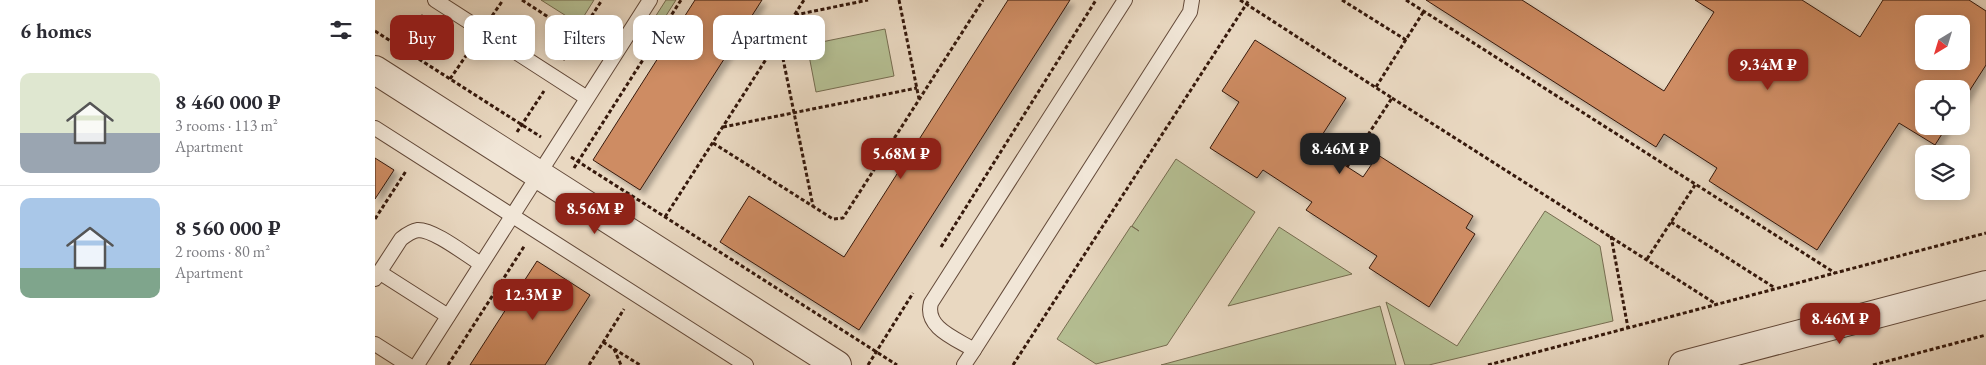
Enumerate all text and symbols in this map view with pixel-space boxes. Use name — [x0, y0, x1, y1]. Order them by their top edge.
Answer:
chip: Buy — [390, 15, 454, 60]
chip: Rent — [464, 15, 535, 60]
chip: Filters — [545, 15, 623, 60]
chip: New — [633, 15, 703, 60]
chip: Apartment — [713, 15, 825, 60]
north arrow — [1915, 15, 1970, 70]
map controls — [1915, 15, 1970, 200]
icon: filters — [327, 16, 355, 44]
text: 6 homes — [20, 17, 92, 44]
pin: 9.34M ₽ — [1722, 48, 1814, 91]
text: 9.34M ₽ — [1739, 54, 1797, 75]
button: locate — [1915, 80, 1970, 135]
text: 8 460 000 ₽ — [175, 88, 281, 115]
icon: home — [60, 93, 120, 153]
text: 3 rooms · 113 m² — [175, 115, 278, 136]
pin: 8.46M ₽ — [1294, 132, 1386, 175]
text: Apartment — [175, 136, 243, 157]
pin: 5.68M ₽ — [855, 138, 947, 180]
text: 8.46M ₽ — [1311, 138, 1369, 159]
text: 5.68M ₽ — [872, 143, 930, 164]
button: layers — [1915, 145, 1970, 200]
pin: 8.56M ₽ — [549, 192, 641, 235]
text: 8.56M ₽ — [566, 198, 624, 219]
text: 8 560 000 ₽ — [175, 214, 281, 241]
icon: home — [60, 218, 120, 278]
text: 2 rooms · 80 m² — [175, 241, 270, 262]
text: Apartment — [175, 262, 243, 283]
pin: 12.3M ₽ — [487, 278, 579, 321]
text: 12.3M ₽ — [504, 284, 562, 305]
pin: 8.46M ₽ — [1794, 302, 1886, 345]
text: 8.46M ₽ — [1811, 308, 1869, 329]

